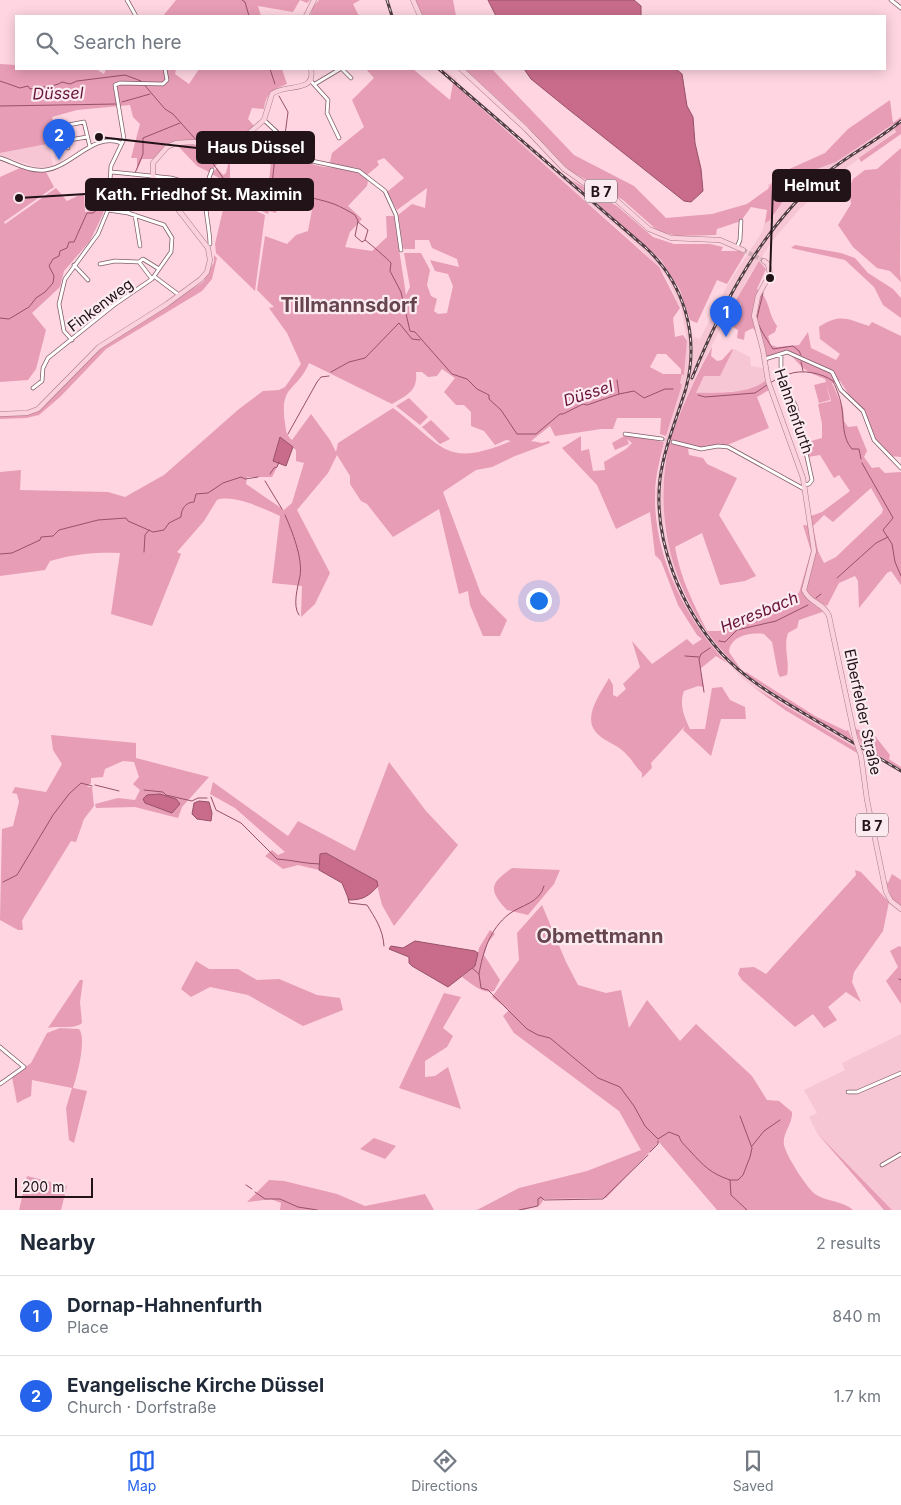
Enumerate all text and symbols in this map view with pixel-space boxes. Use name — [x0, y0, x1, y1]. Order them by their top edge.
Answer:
search box — [15, 15, 886, 70]
icon: search — [33, 29, 61, 57]
text: Search here — [73, 31, 182, 54]
water label: Düssel — [32, 83, 84, 103]
pin: 2 — [43, 119, 75, 160]
callout: Haus Düssel — [197, 132, 314, 163]
text: Haus Düssel — [207, 137, 305, 157]
callout: Helmut — [773, 170, 850, 201]
text: Helmut — [784, 175, 840, 195]
callout: Kath. Friedhof St. Maximin — [86, 179, 313, 210]
road number: B 7 — [585, 180, 617, 202]
text: Kath. Friedhof St. Maximin — [96, 184, 302, 204]
street label: Finkenweg — [64, 274, 136, 336]
district label: Tillmannsdorf — [281, 293, 418, 317]
pin: 1 — [710, 296, 742, 337]
street label: Hahnenfurth — [771, 366, 817, 456]
water label: Düssel — [561, 376, 615, 410]
water label: Heresbach — [717, 587, 801, 637]
your location — [526, 588, 552, 614]
street label: Elberfelder Straße — [840, 647, 886, 777]
road number: B 7 — [856, 814, 888, 836]
district label: Obmettmann — [537, 924, 663, 948]
scale bar — [15, 1175, 92, 1198]
text: 200 m — [22, 1178, 64, 1195]
text: Nearby — [20, 1230, 95, 1255]
text: 2 results — [816, 1233, 881, 1253]
text: Dornap-Hahnenfurth — [67, 1294, 262, 1317]
text: 1 — [33, 1306, 39, 1326]
text: 840 m — [832, 1306, 881, 1326]
text: Place — [67, 1317, 109, 1337]
text: Evangelische Kirche Düssel — [67, 1374, 324, 1397]
text: 2 — [31, 1386, 41, 1406]
text: 1.7 km — [834, 1386, 881, 1406]
text: Church · Dorfstraße — [67, 1397, 216, 1417]
tab: Map — [127, 1447, 156, 1494]
tab: Directions — [411, 1447, 478, 1494]
tab: Saved — [733, 1447, 774, 1494]

